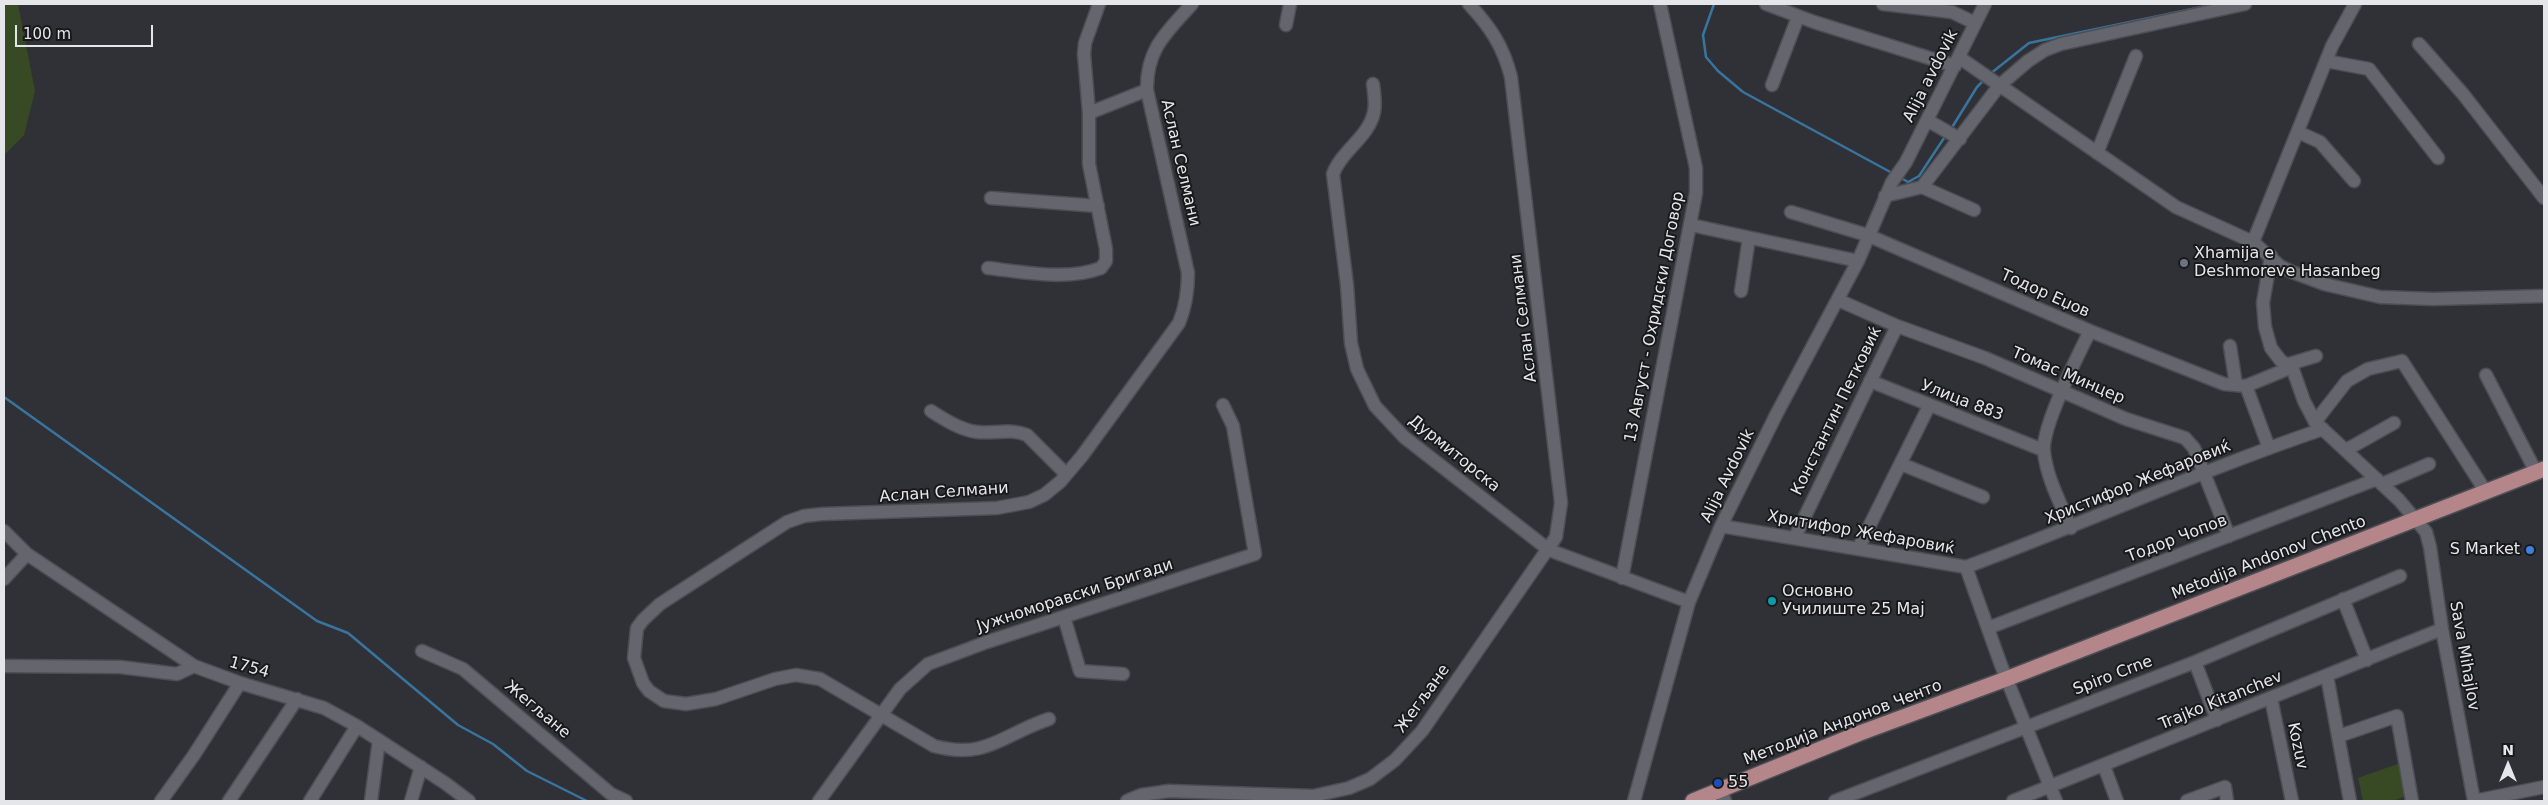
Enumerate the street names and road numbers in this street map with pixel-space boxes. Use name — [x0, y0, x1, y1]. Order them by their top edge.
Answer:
street label: Alija avdovik — [1899, 26, 1963, 126]
street label: Аслан Селмани — [1156, 98, 1204, 228]
street label: 13 Август - Охридски Договор — [1621, 190, 1689, 444]
street label: Аслан Селмани — [1507, 253, 1541, 383]
street label: Тодор Еџов — [1997, 266, 2093, 322]
street label: Константин Петковиќ — [1788, 323, 1886, 499]
street label: Томас Минцер — [2009, 344, 2127, 408]
street label: Улица 883 — [1918, 377, 2006, 425]
street label: Дурмиторска — [1404, 411, 1504, 497]
street label: Alija Avdovik — [1697, 426, 1759, 526]
street label: Христифор Жефаровиќ — [2042, 437, 2234, 529]
street label: Аслан Селмани — [879, 479, 1009, 507]
street label: Хритифор Жефаровиќ — [1766, 507, 1956, 559]
street label: Тодор Чопов — [2124, 511, 2230, 567]
street label: Metodija Andonov Chento — [2169, 512, 2369, 604]
street label: Јужноморавски Бригади — [974, 555, 1176, 637]
street label: Sava Mihajlov — [2445, 600, 2483, 712]
street label: Spiro Crne — [2071, 652, 2155, 700]
street label: 1754 — [227, 653, 271, 683]
street label: Жегљане — [1392, 661, 1454, 737]
street label: Trajko Kitanchev — [2157, 668, 2285, 734]
street label: Методија Андонов Ченто — [1741, 676, 1945, 770]
street label: Жегљане — [500, 677, 574, 743]
street label: Kozuv — [2283, 721, 2311, 771]

